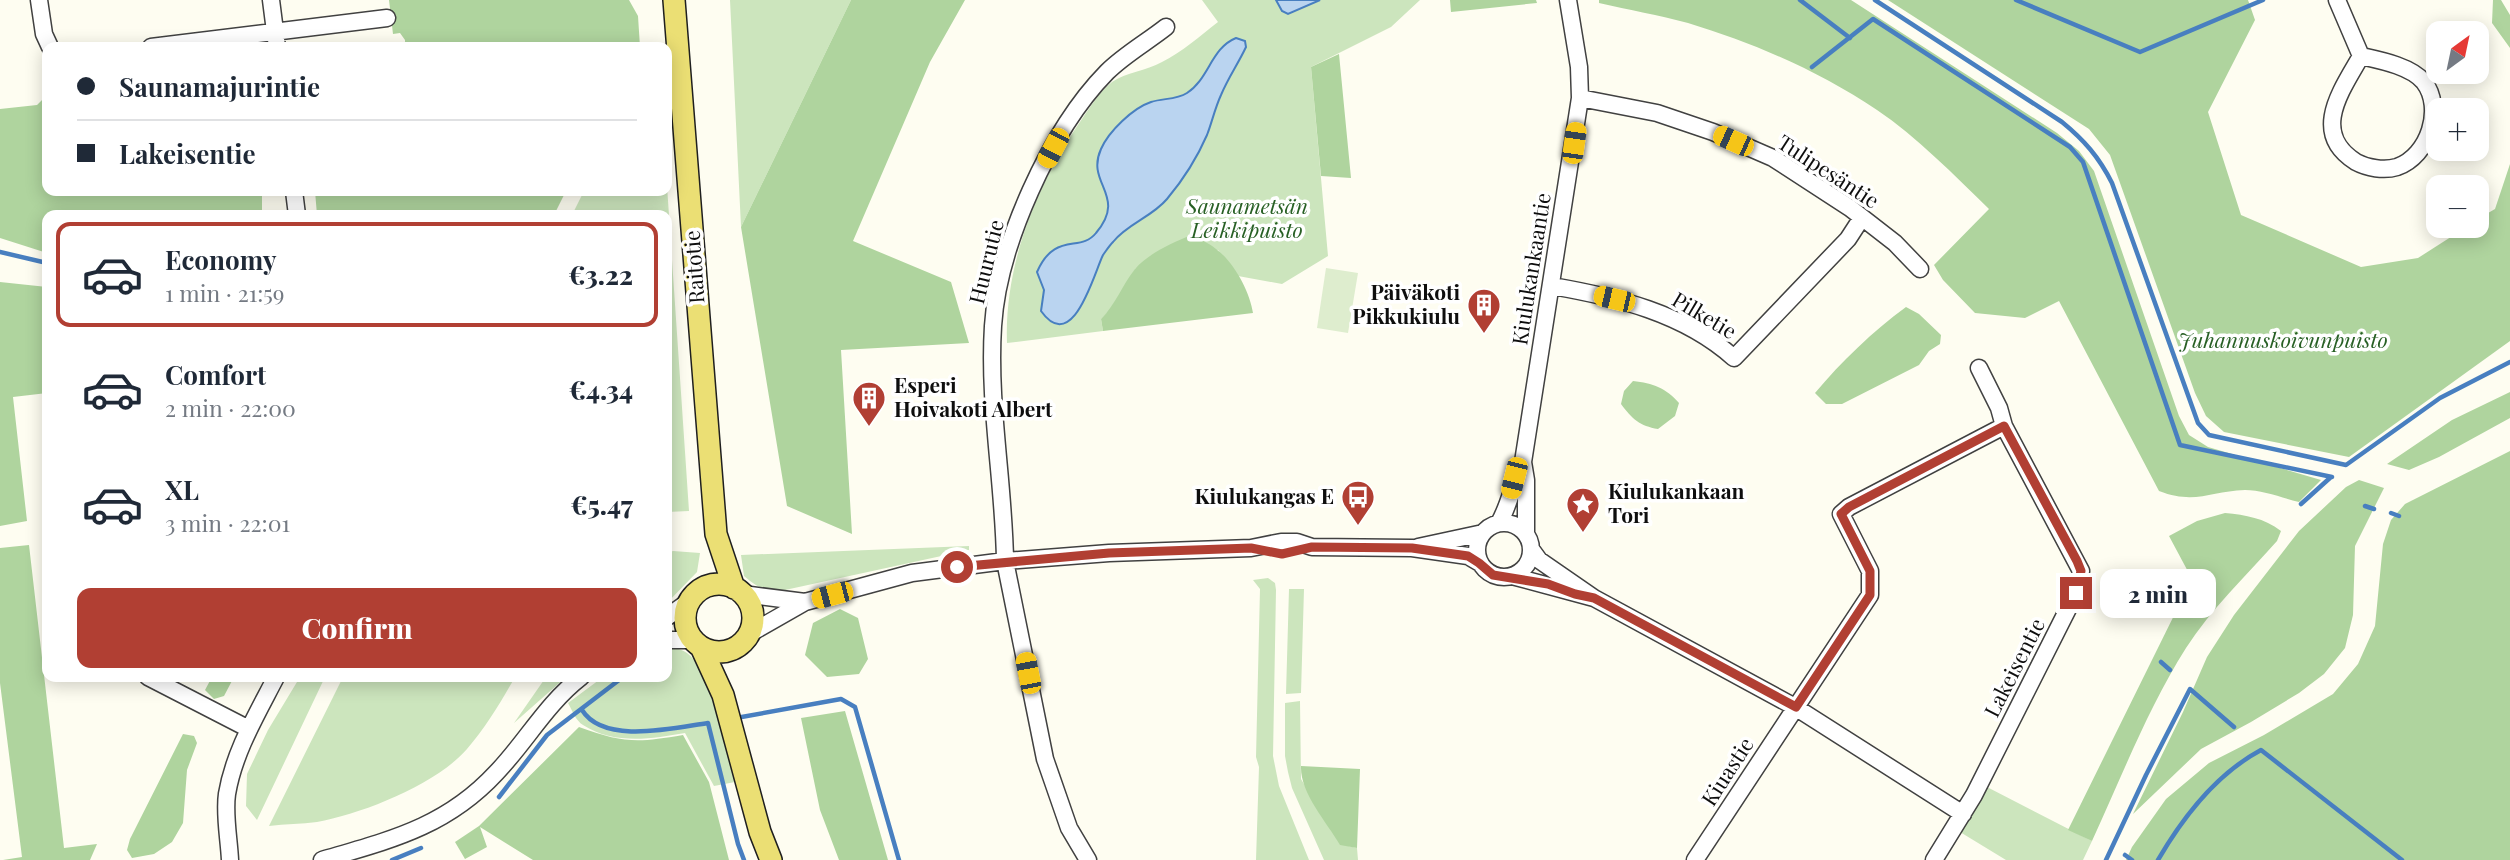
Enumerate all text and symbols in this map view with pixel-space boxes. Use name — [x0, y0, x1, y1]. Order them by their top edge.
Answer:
north arrow — [2426, 21, 2488, 84]
map controls — [2426, 21, 2489, 238]
text: Saunamajurintie — [119, 69, 320, 104]
button: + — [2426, 98, 2489, 161]
car — [1561, 121, 1588, 165]
car — [1710, 123, 1757, 159]
car — [1034, 125, 1073, 171]
street label: Tulipesäntie — [1773, 127, 1885, 213]
text: Lakeisentie — [119, 136, 256, 171]
button: − — [2426, 175, 2489, 238]
park label: Saunametsän Leikkipuisto — [1185, 191, 1308, 243]
street label: Kiulukankaantie — [1504, 191, 1556, 347]
street label: Huurutie — [961, 216, 1009, 307]
street label: Raitotie — [676, 230, 710, 305]
text: Economy — [165, 242, 276, 277]
icon: car — [81, 243, 144, 306]
text: €3.22 — [568, 257, 633, 292]
text: 1 min · 21:59 — [165, 277, 285, 308]
place label: Päiväkoti Pikkukiulu — [1352, 277, 1460, 329]
car — [1592, 284, 1637, 314]
street label: Pilketie — [1668, 284, 1742, 344]
building icon: Päiväkoti Pikkukiulu — [1465, 286, 1503, 335]
park label: Juhannuskoivunpuisto — [2178, 325, 2388, 353]
text: Comfort — [165, 357, 266, 392]
icon: car — [81, 358, 144, 421]
place label: Esperi Hoivakoti Albert — [894, 370, 1053, 422]
text: €4.34 — [569, 372, 633, 407]
building icon: Esperi Hoivakoti Albert — [850, 379, 888, 428]
text: 2 min · 22:00 — [165, 392, 296, 423]
car — [1499, 455, 1530, 501]
text: XL — [165, 472, 199, 507]
icon: car — [81, 473, 144, 536]
place label: Kiulukankaan Tori — [1608, 476, 1745, 528]
bus stop icon: Kiulukangas E — [1339, 478, 1377, 527]
place label: Kiulukangas E — [1194, 481, 1334, 509]
place icon: Kiulukankaan Tori — [1564, 485, 1602, 534]
text: €5.47 — [570, 487, 633, 522]
text: 3 min · 22:01 — [165, 507, 290, 538]
route start — [941, 551, 973, 583]
callout: 2 min — [2100, 568, 2216, 618]
route end — [2060, 577, 2092, 609]
text: 2 min — [2128, 578, 2188, 609]
car — [809, 579, 856, 611]
button: Confirm — [77, 588, 637, 668]
street label: Lakeisentie — [1976, 613, 2050, 721]
car — [1014, 650, 1043, 696]
street label: Kiuastie — [1694, 731, 1759, 810]

